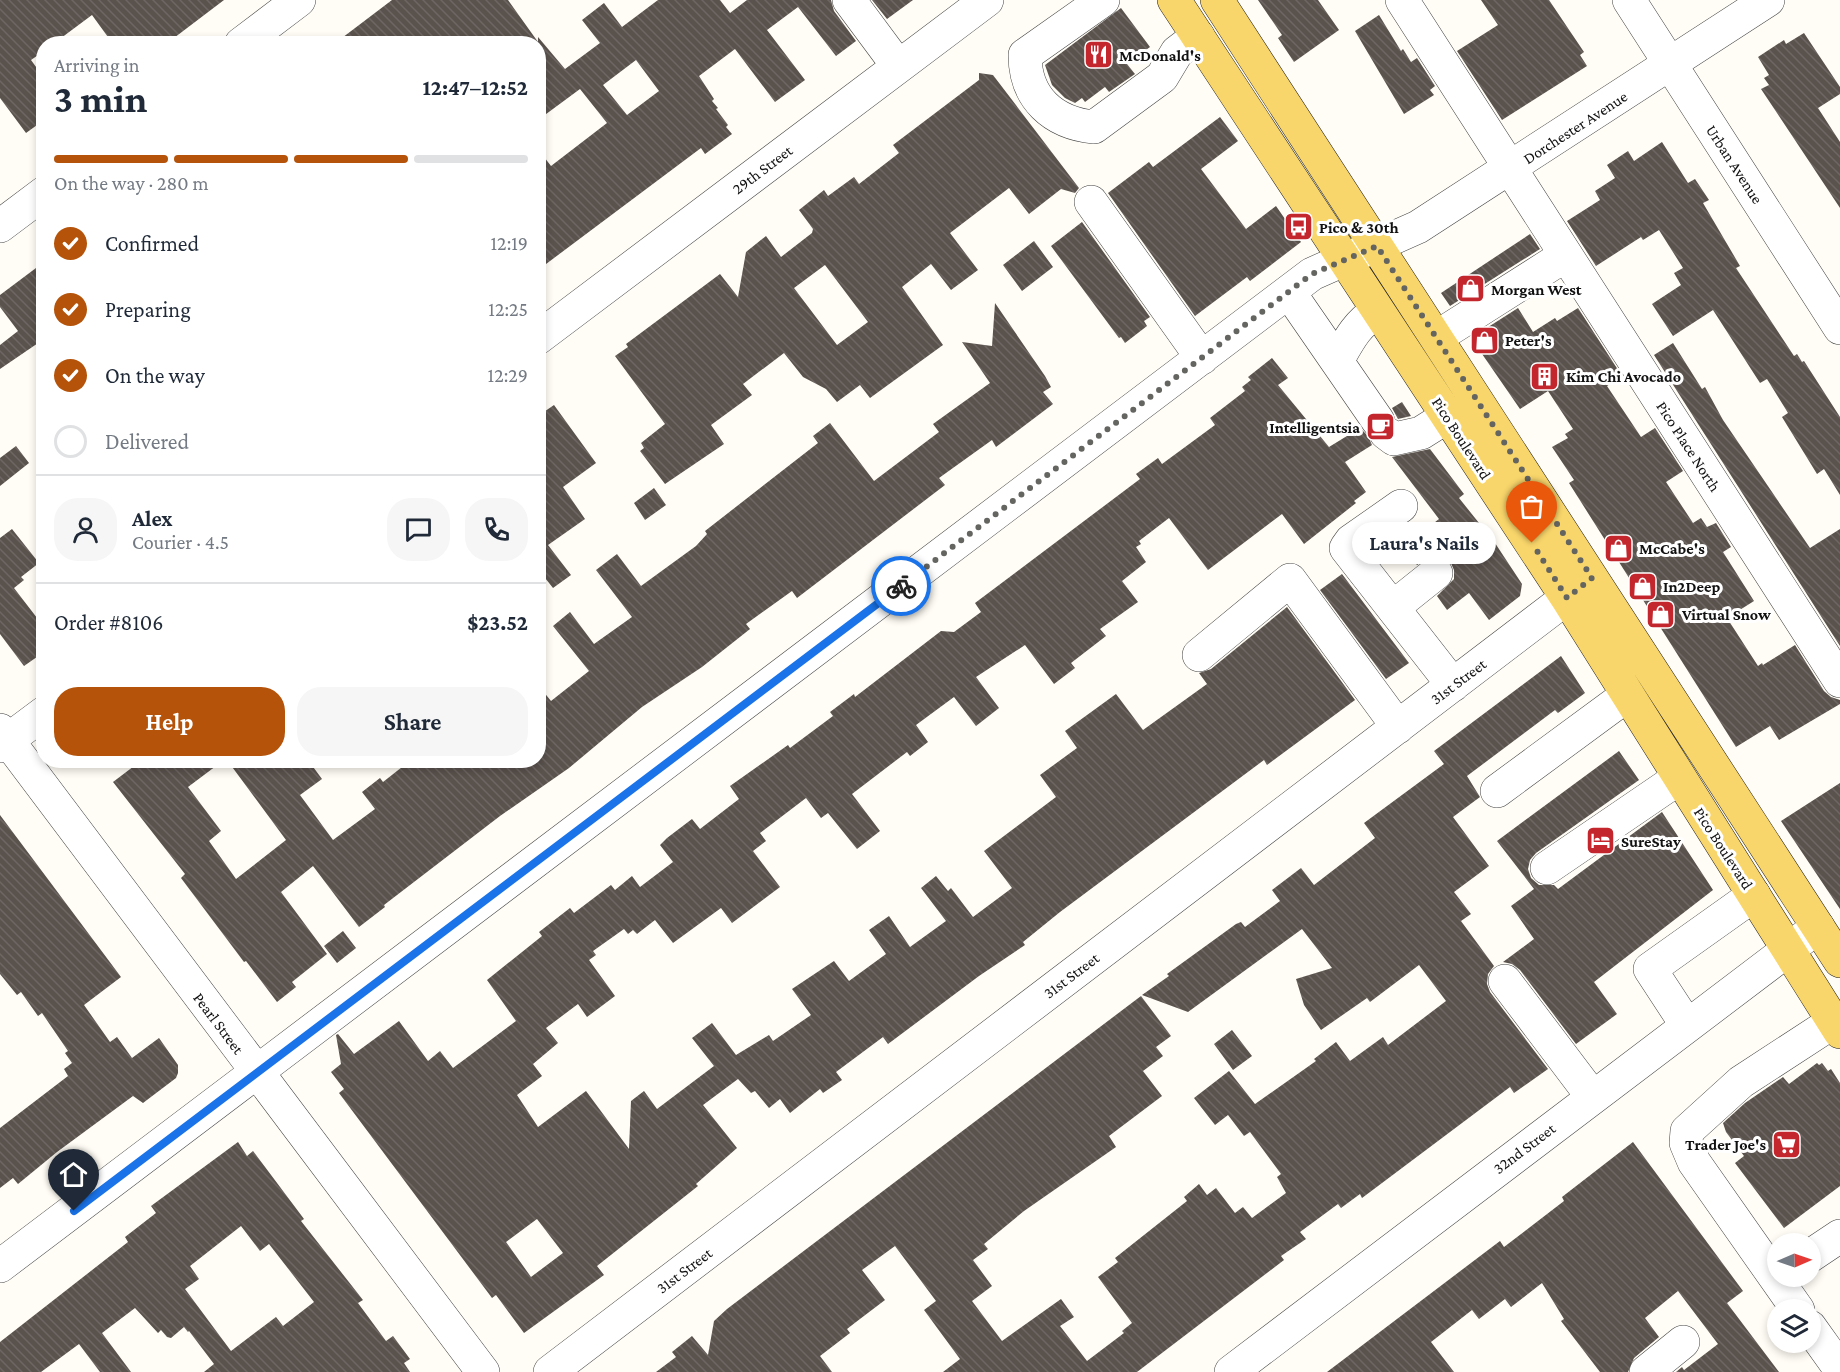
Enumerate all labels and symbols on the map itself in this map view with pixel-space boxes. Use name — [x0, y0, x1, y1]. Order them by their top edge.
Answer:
restaurant icon: McDonald's — [1082, 39, 1114, 71]
place label: McDonald's — [1119, 47, 1201, 64]
street label: Dorchester Avenue — [1520, 87, 1630, 167]
street label: Urban Avenue — [1703, 122, 1766, 207]
street label: 29th Street — [729, 141, 796, 197]
bus stop icon: Pico & 30th — [1282, 211, 1314, 243]
place label: Pico & 30th — [1319, 219, 1399, 236]
shop icon: Morgan West — [1454, 273, 1486, 305]
place label: Morgan West — [1491, 281, 1582, 298]
shop icon: Peter's — [1468, 324, 1500, 356]
place label: Peter's — [1505, 332, 1552, 349]
building icon: Kim Chi Avocado — [1529, 360, 1561, 392]
place label: Kim Chi Avocado — [1566, 368, 1681, 385]
street label: Pico Boulevard — [1429, 394, 1495, 483]
street label: Pico Place North — [1653, 398, 1724, 495]
cafe icon: Intelligentsia — [1365, 411, 1397, 443]
place label: Intelligentsia — [1269, 419, 1360, 436]
pin — [1506, 481, 1557, 543]
callout: Laura's Nails — [1352, 522, 1496, 564]
shop icon: McCabe's — [1602, 532, 1634, 564]
place label: McCabe's — [1639, 540, 1705, 557]
courier — [871, 556, 931, 616]
shop icon: In2Deep — [1626, 570, 1658, 602]
place label: In2Deep — [1663, 578, 1720, 595]
shop icon: Virtual Snow — [1645, 598, 1677, 630]
place label: Virtual Snow — [1681, 606, 1771, 623]
street label: 31st Street — [1427, 655, 1490, 708]
street label: Pico Boulevard — [1691, 804, 1757, 893]
hotel icon: SureStay — [1584, 825, 1616, 857]
place label: SureStay — [1621, 833, 1681, 850]
street label: 31st Street — [1040, 949, 1103, 1002]
street label: Pearl Street — [190, 989, 248, 1058]
street label: 32nd Street — [1490, 1119, 1559, 1177]
supermarket icon: Trader Joe's — [1771, 1128, 1803, 1160]
place label: Trader Joe's — [1685, 1136, 1766, 1153]
pin — [48, 1149, 99, 1211]
north arrow — [1767, 1233, 1821, 1287]
street label: 31st Street — [653, 1244, 716, 1297]

